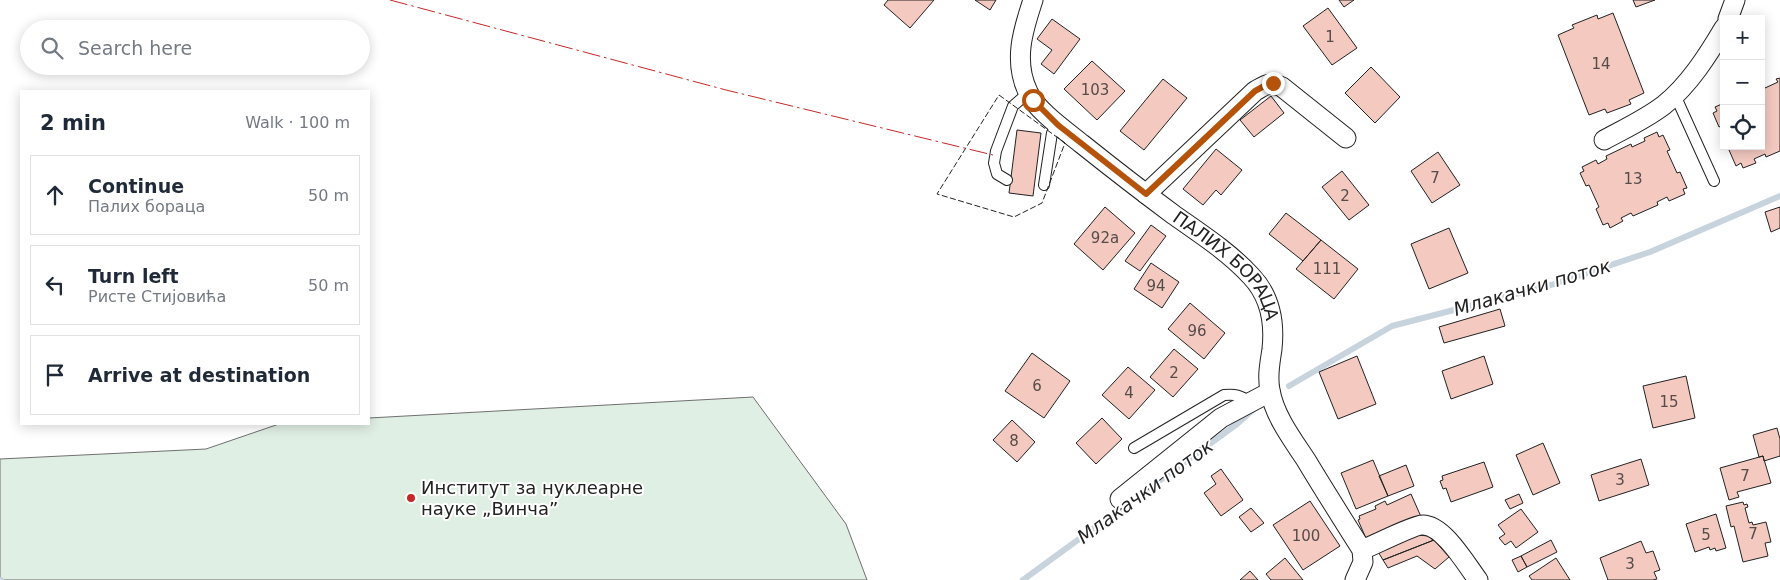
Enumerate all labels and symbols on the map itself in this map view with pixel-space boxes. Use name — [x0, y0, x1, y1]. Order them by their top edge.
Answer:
house number: 1 — [1325, 28, 1335, 46]
house number: 14 — [1591, 55, 1611, 73]
route end — [1262, 72, 1285, 95]
house number: 103 — [1081, 81, 1109, 99]
route start — [1022, 89, 1045, 112]
house number: 7 — [1430, 169, 1440, 187]
house number: 13 — [1623, 170, 1643, 188]
house number: 2 — [1340, 187, 1350, 205]
street label: ПАЛИХ БОРАЦА — [1169, 207, 1283, 323]
house number: 92a — [1091, 229, 1119, 247]
water label: Млакачки поток — [1451, 254, 1614, 320]
house number: 111 — [1313, 260, 1341, 278]
house number: 94 — [1146, 277, 1166, 295]
house number: 96 — [1187, 322, 1207, 340]
house number: 2 — [1169, 364, 1179, 382]
house number: 6 — [1032, 377, 1042, 395]
house number: 4 — [1124, 384, 1134, 402]
house number: 15 — [1659, 393, 1679, 411]
house number: 8 — [1009, 432, 1019, 450]
water label: Млакачки поток — [1073, 434, 1218, 548]
house number: 7 — [1740, 467, 1750, 485]
house number: 3 — [1615, 471, 1625, 489]
place label: Институт за нуклеарне науке „Винча” — [421, 477, 643, 519]
marker: Институт за нуклеарне науке „Винча” — [405, 492, 417, 504]
house number: 7 — [1748, 525, 1758, 543]
house number: 5 — [1701, 526, 1711, 544]
house number: 100 — [1292, 527, 1320, 545]
house number: 3 — [1625, 555, 1635, 573]

